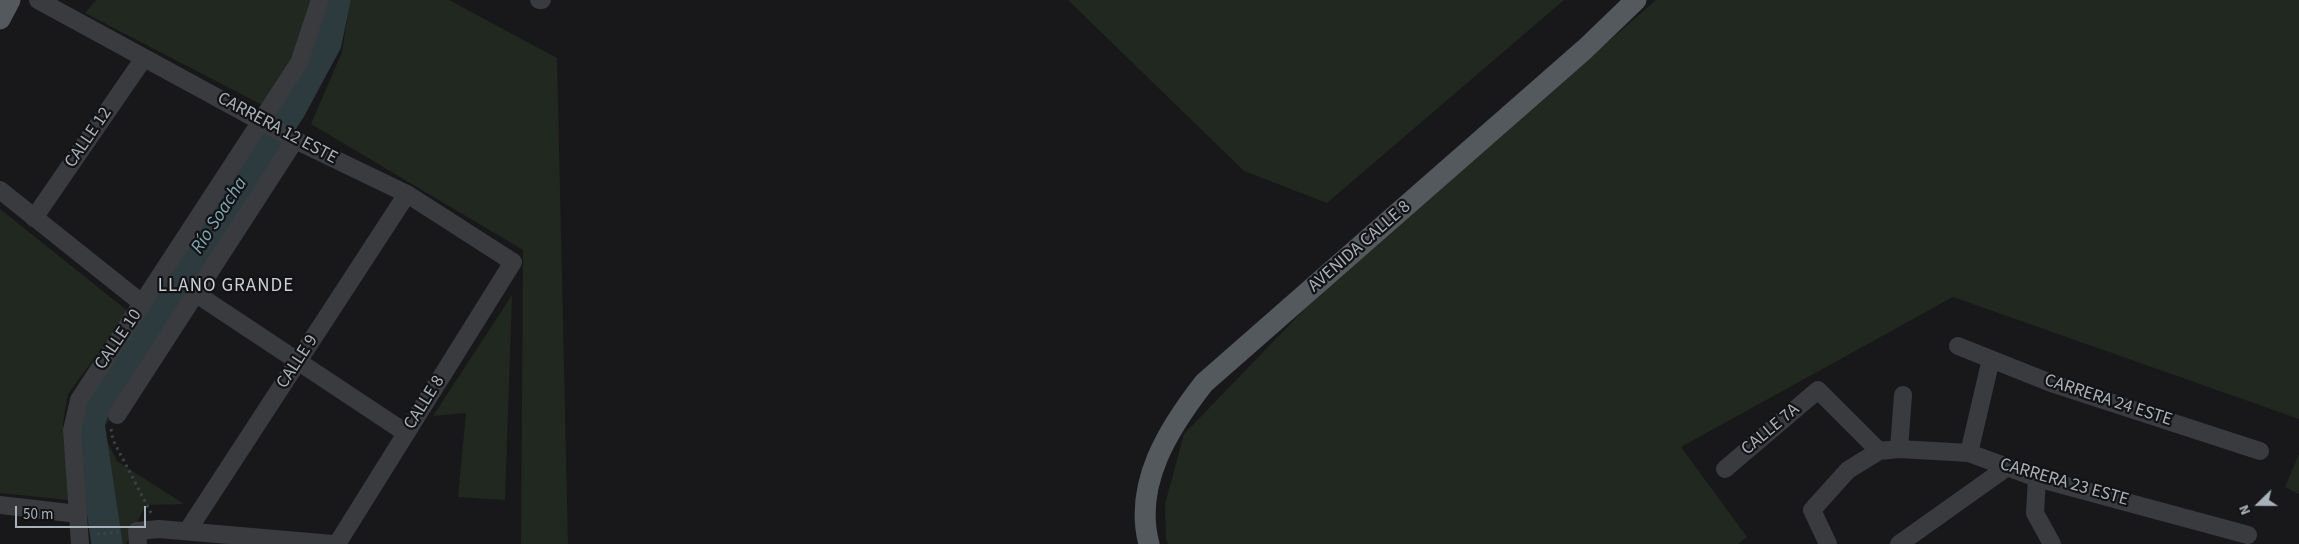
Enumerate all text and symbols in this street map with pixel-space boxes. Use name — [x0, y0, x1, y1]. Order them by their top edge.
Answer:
street label: CARRERA 12 ESTE — [213, 88, 341, 170]
street label: CALLE 12 — [61, 104, 117, 172]
water label: Río Soacha — [187, 173, 253, 259]
street label: AVENIDA CALLE 8 — [1304, 197, 1416, 297]
district label: LLANO GRANDE — [156, 276, 296, 298]
street label: CALLE 10 — [91, 306, 147, 374]
street label: CALLE 9 — [273, 331, 323, 393]
street label: CARRERA 24 ESTE — [2041, 370, 2175, 432]
street label: CALLE 8 — [400, 372, 450, 434]
street label: CALLE 7A — [1737, 399, 1805, 461]
street label: CARRERA 23 ESTE — [1997, 454, 2131, 512]
north arrow — [2234, 479, 2284, 529]
scale bar — [18, 496, 149, 528]
text: N — [2234, 502, 2256, 518]
text: 50 m — [23, 504, 53, 525]

